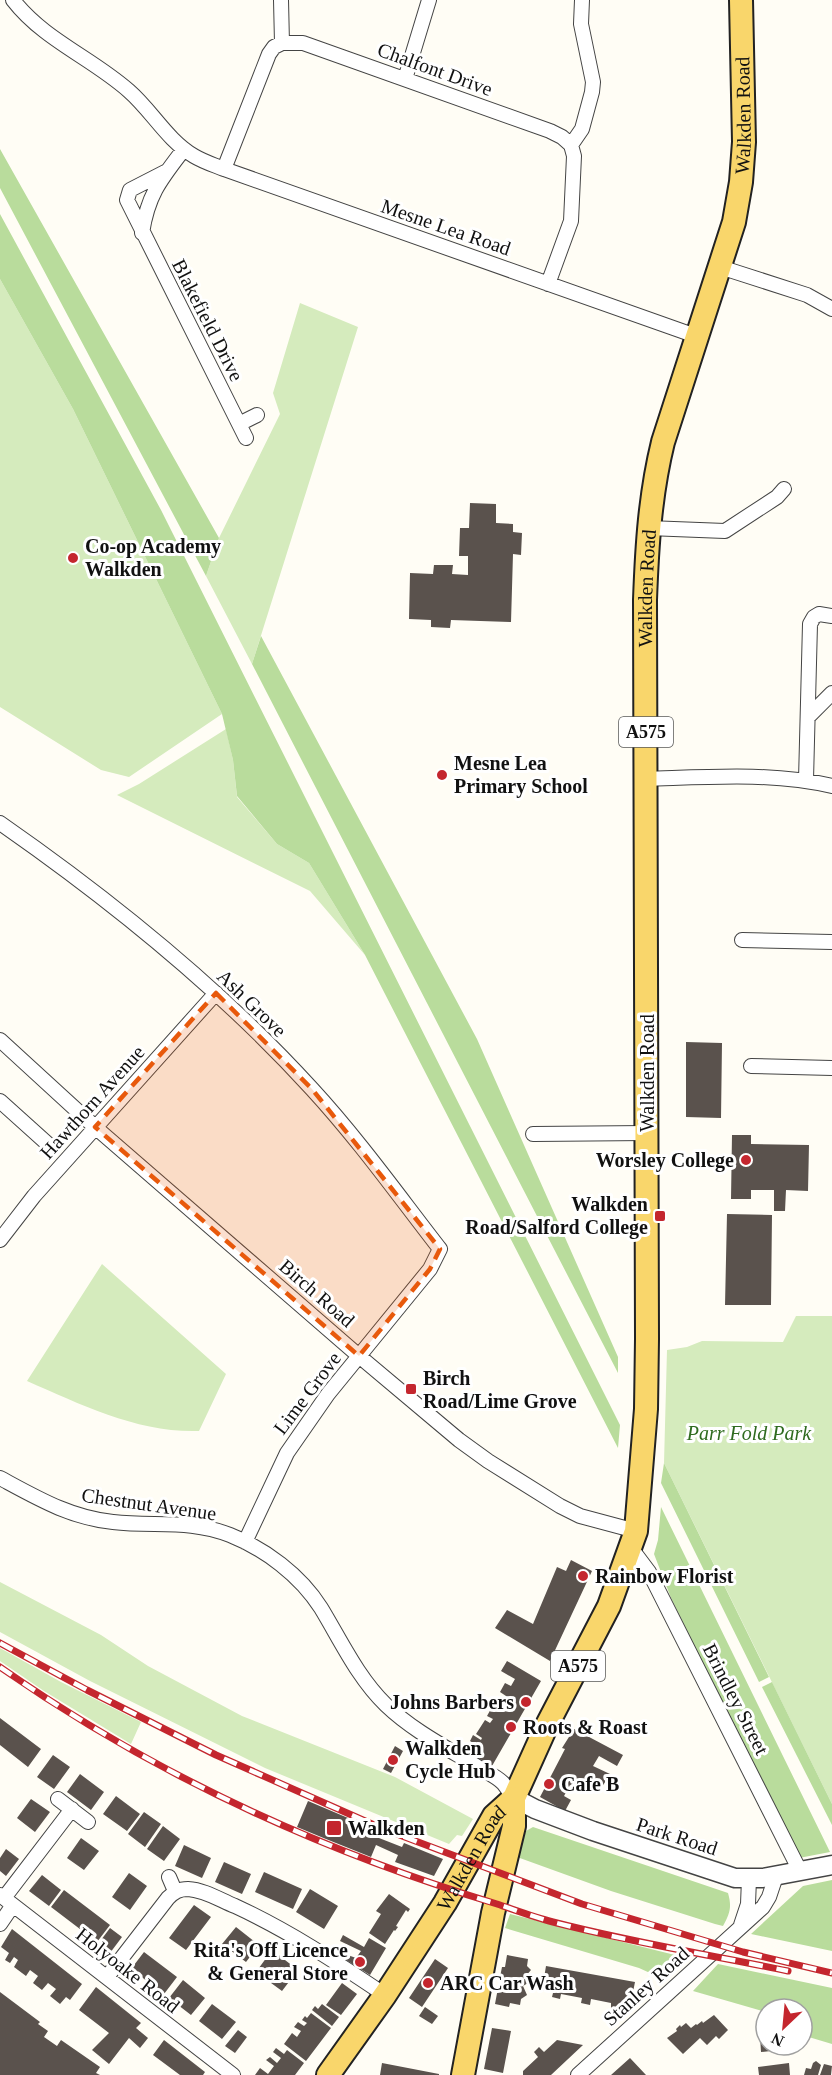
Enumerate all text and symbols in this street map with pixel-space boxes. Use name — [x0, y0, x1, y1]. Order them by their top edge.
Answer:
street label: Chalfont Drive — [375, 38, 496, 100]
street label: Walkden Road — [731, 56, 755, 175]
street label: Mesne Lea Road — [378, 195, 514, 259]
street label: Blakefield Drive — [168, 255, 248, 385]
street label: Walkden Road — [634, 528, 660, 647]
place label: Co-op Academy Walkden — [85, 535, 221, 580]
marker: Co-op Academy Walkden — [66, 551, 80, 565]
road number: A575 — [619, 717, 673, 747]
place label: Mesne Lea Primary School — [454, 752, 588, 798]
marker: Mesne Lea Primary School — [435, 768, 449, 782]
street label: Ash Grove — [213, 965, 291, 1041]
street label: Walkden Road — [636, 1014, 658, 1132]
street label: Hawthorn Avenue — [35, 1041, 149, 1163]
place label: Worsley College — [596, 1149, 734, 1172]
marker: Worsley College — [739, 1153, 753, 1167]
place label: Walkden Road/Salford College — [465, 1193, 648, 1239]
marker: Walkden Road/Salford College — [653, 1209, 667, 1223]
street label: Birch Road — [275, 1255, 359, 1331]
street label: Lime Grove — [269, 1347, 345, 1438]
place label: Birch Road/Lime Grove — [423, 1367, 577, 1412]
marker: Birch Road/Lime Grove — [404, 1382, 418, 1396]
park label: Parr Fold Park — [686, 1422, 812, 1444]
street label: Chestnut Avenue — [80, 1484, 218, 1524]
place label: Rainbow Florist — [595, 1565, 734, 1587]
marker: Rainbow Florist — [576, 1569, 590, 1583]
street label: Brindley Street — [698, 1640, 774, 1759]
road number: A575 — [551, 1651, 605, 1681]
place label: Johns Barbers — [390, 1691, 514, 1713]
marker: Johns Barbers — [519, 1695, 533, 1709]
place label: Roots & Roast — [523, 1716, 648, 1738]
marker: Roots & Roast — [504, 1720, 518, 1734]
place label: Walkden Cycle Hub — [405, 1737, 496, 1783]
marker: Walkden Cycle Hub — [386, 1753, 400, 1767]
place label: Cafe B — [561, 1773, 619, 1795]
marker: Cafe B — [542, 1777, 556, 1791]
street label: Walkden Road — [432, 1800, 510, 1914]
street label: Park Road — [634, 1813, 720, 1859]
place label: Walkden — [348, 1817, 425, 1839]
marker: Walkden — [325, 1819, 343, 1837]
street label: Holyoake Road — [71, 1923, 184, 2018]
place label: Rita's Off Licence & General Store — [194, 1939, 348, 1984]
street label: Stanley Road — [599, 1942, 694, 2031]
marker: Rita's Off Licence & General Store — [353, 1955, 367, 1969]
place label: ARC Car Wash — [440, 1972, 574, 1994]
marker: ARC Car Wash — [421, 1976, 435, 1990]
north arrow — [754, 1997, 814, 2057]
text: N — [768, 2030, 787, 2050]

